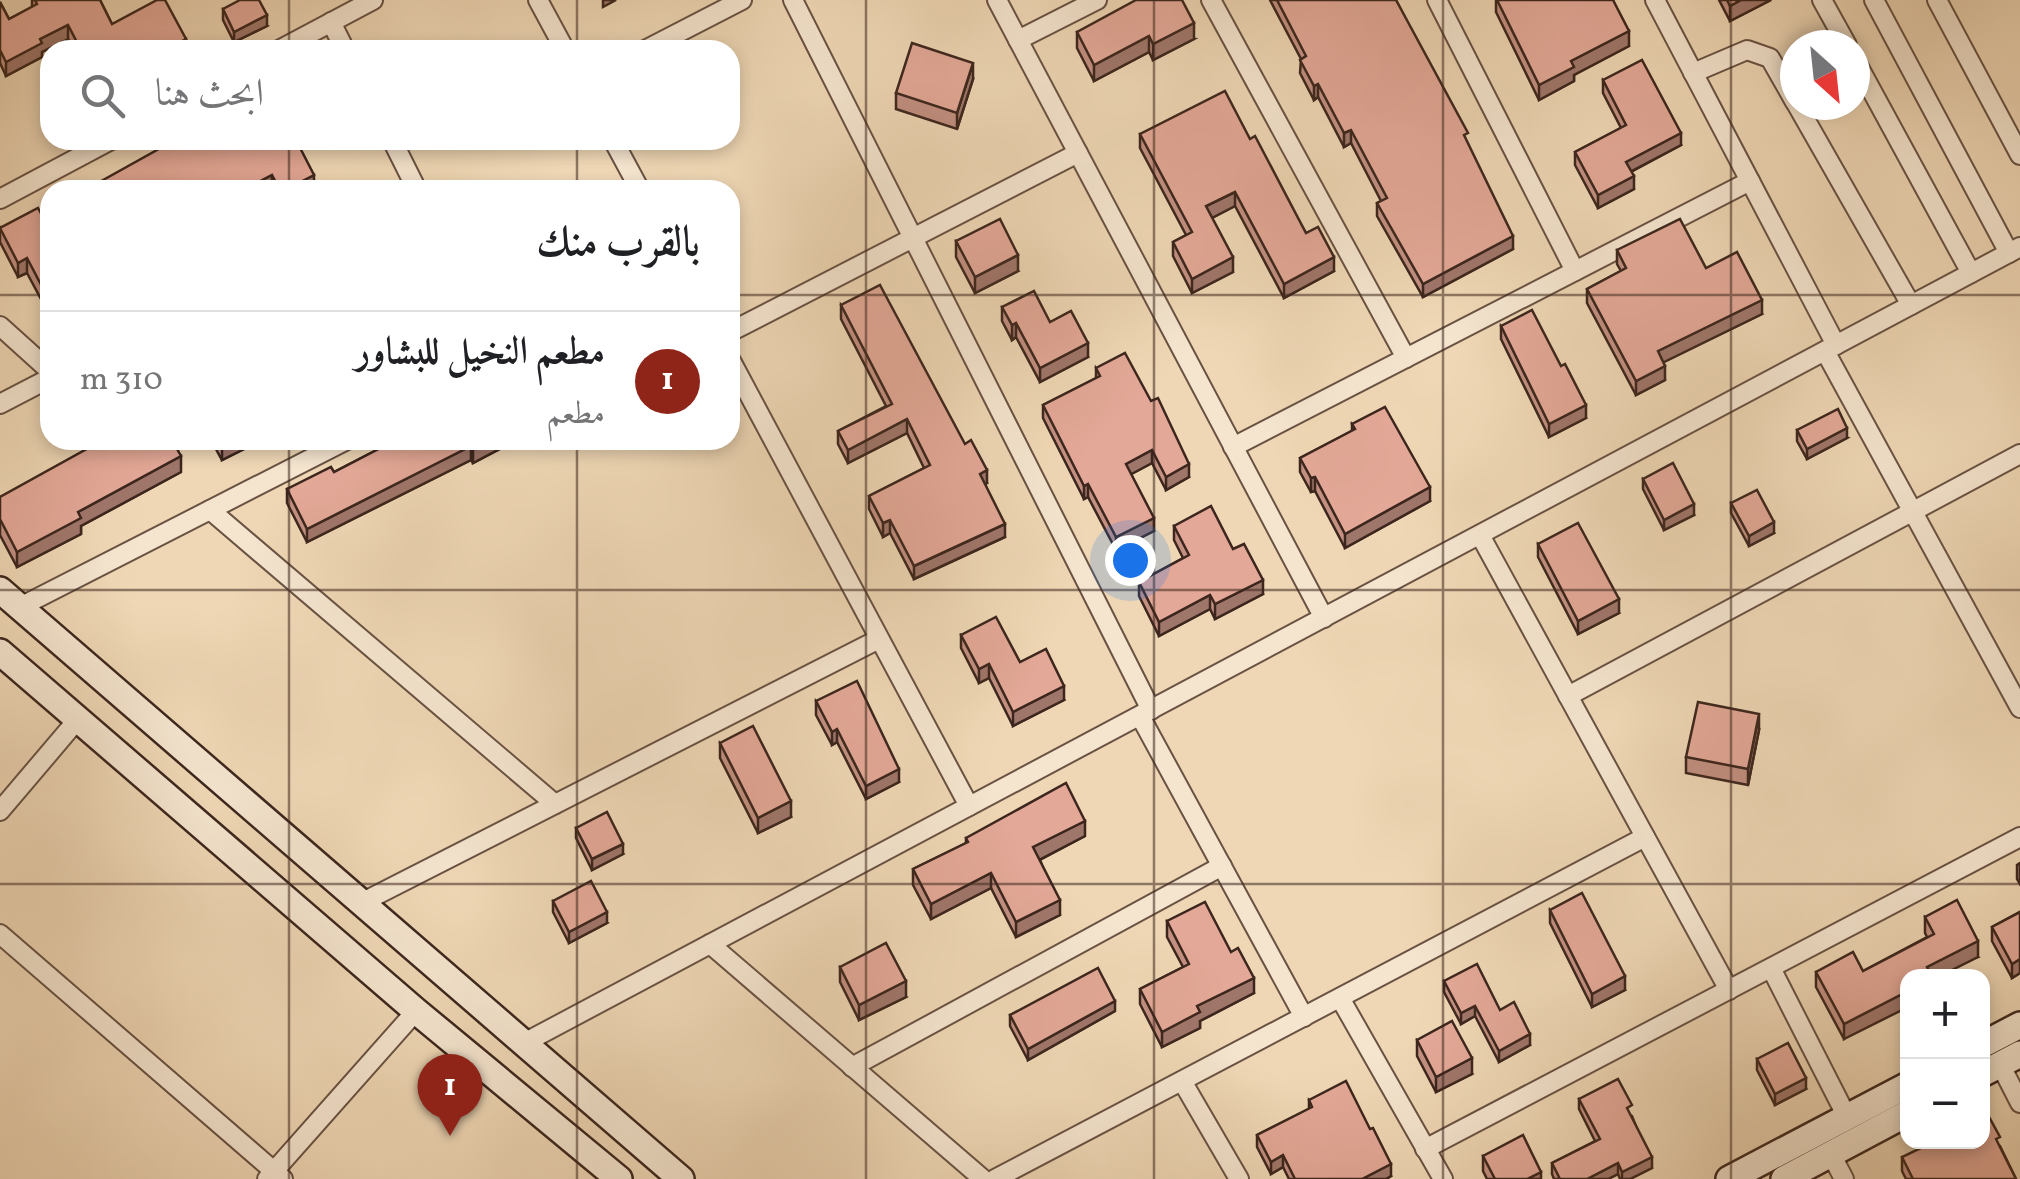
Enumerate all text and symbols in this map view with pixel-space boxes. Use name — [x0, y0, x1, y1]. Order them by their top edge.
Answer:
north arrow — [1780, 30, 1870, 120]
search box — [40, 40, 740, 150]
icon: search — [75, 68, 130, 123]
text: ابحث هنا — [155, 69, 264, 122]
text: بالقرب منك — [536, 215, 700, 274]
text: مطعم النخيل للبشاور — [355, 327, 605, 380]
text: 310 m — [80, 359, 163, 403]
text: 1 — [661, 359, 674, 403]
text: مطعم — [547, 393, 605, 437]
your location — [1105, 535, 1156, 586]
map controls — [1900, 969, 1990, 1149]
button: + — [1900, 969, 1990, 1059]
pin: 1 — [418, 1054, 482, 1136]
button: − — [1900, 1059, 1990, 1149]

